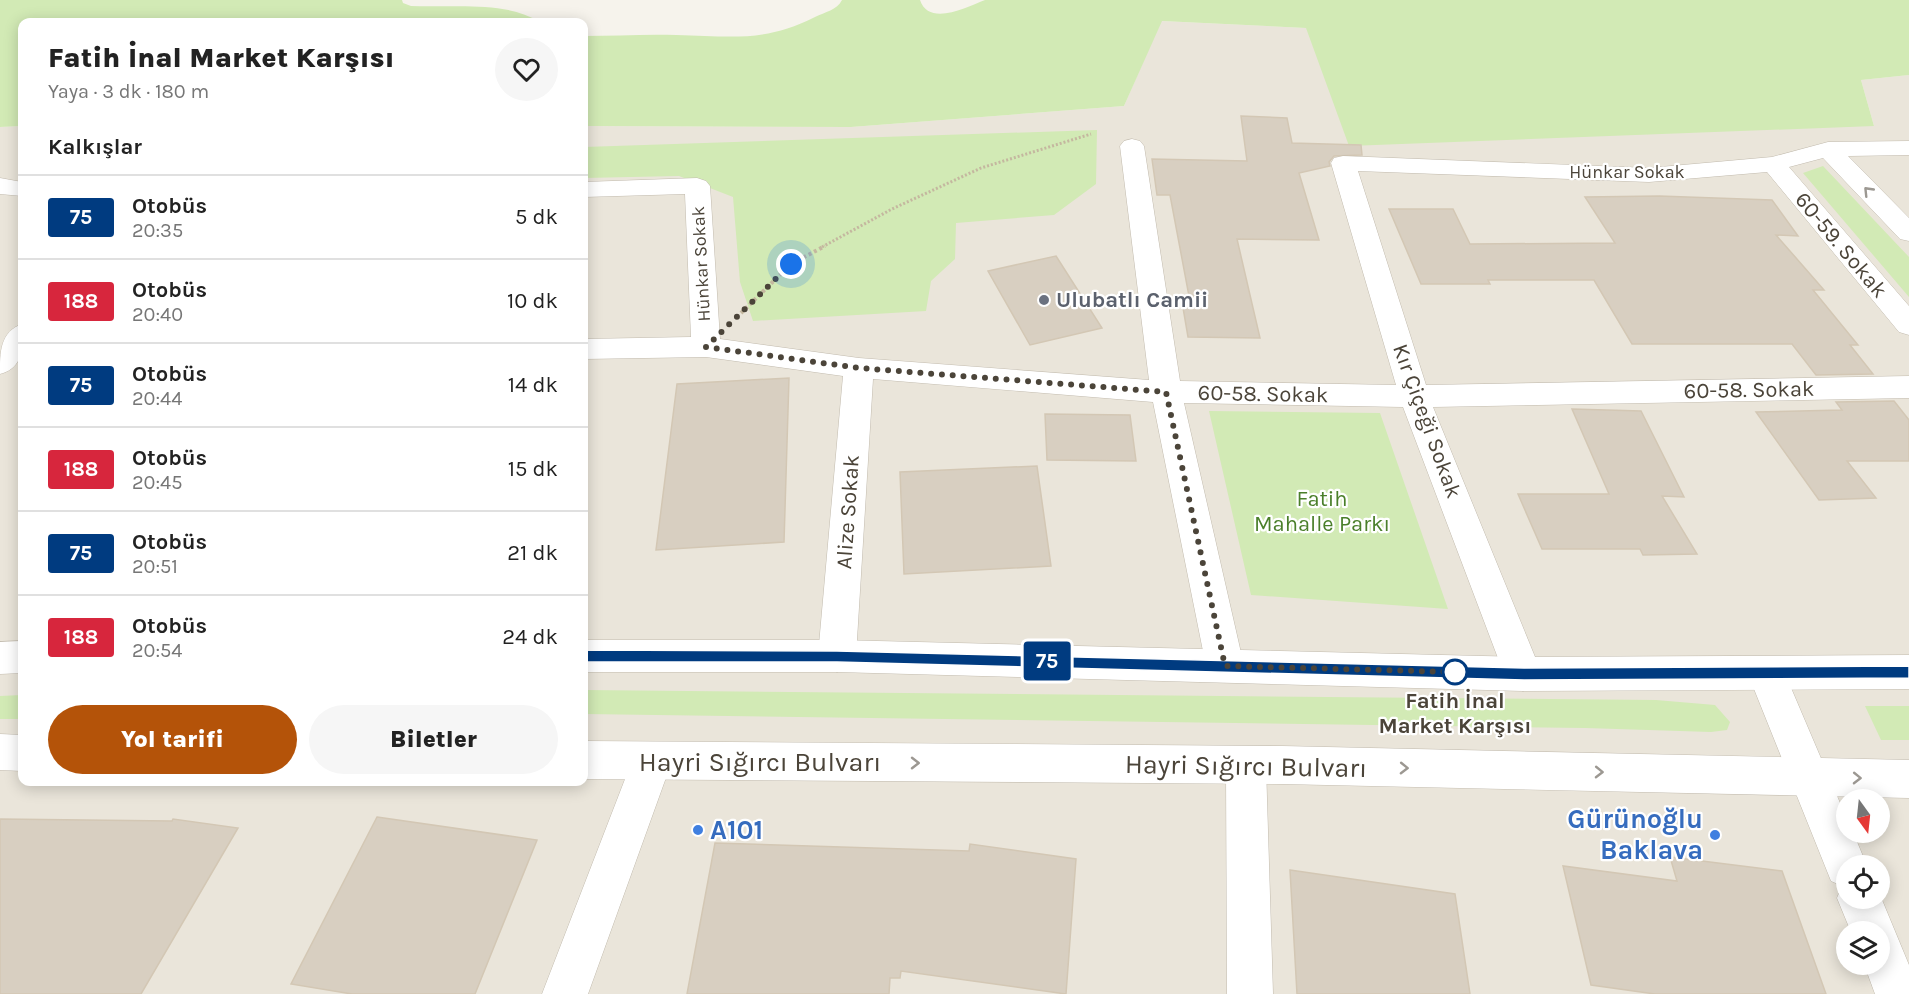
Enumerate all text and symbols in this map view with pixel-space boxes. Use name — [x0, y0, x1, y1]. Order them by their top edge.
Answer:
button: heart — [495, 38, 558, 101]
text: Fatih İnal Market Karşısı — [48, 41, 395, 74]
text: Yaya · 3 dk · 180 m — [48, 80, 209, 103]
text: Kalkışlar — [48, 134, 142, 160]
street label: Hünkar Sokak — [1569, 161, 1685, 183]
street label: 60-59. Sokak — [1789, 187, 1893, 303]
one-way arrow — [1865, 187, 1876, 198]
text: Otobüs — [132, 193, 207, 219]
text: 5 dk — [515, 204, 558, 230]
text: 75 — [70, 205, 92, 229]
street label: Hünkar Sokak — [687, 206, 715, 322]
text: 20:35 — [132, 219, 183, 242]
your location — [776, 249, 806, 279]
text: Otobüs — [132, 277, 207, 303]
place label: Ulubatlı Camii — [1056, 287, 1208, 313]
text: 10 dk — [507, 288, 558, 314]
text: 188 — [64, 289, 98, 313]
marker: Ulubatlı Camii — [1037, 293, 1051, 307]
text: 20:40 — [132, 303, 183, 326]
street label: Kır Çiçeği Sokak — [1387, 340, 1467, 502]
text: Otobüs — [132, 361, 207, 387]
text: 14 dk — [508, 372, 558, 398]
text: 75 — [70, 373, 92, 397]
street label: 60-58. Sokak — [1683, 376, 1815, 404]
street label: 60-58. Sokak — [1197, 380, 1329, 408]
text: 20:44 — [132, 387, 182, 410]
text: Otobüs — [132, 445, 207, 471]
street label: Alize Sokak — [831, 454, 865, 570]
text: 15 dk — [508, 456, 558, 482]
text: 188 — [64, 457, 98, 481]
text: 20:45 — [132, 471, 183, 494]
park label: Fatih Mahalle Parkı — [1254, 486, 1390, 537]
text: Otobüs — [132, 529, 207, 555]
text: 21 dk — [507, 540, 558, 566]
text: 75 — [70, 541, 92, 565]
text: 20:51 — [132, 555, 178, 578]
text: Otobüs — [132, 613, 207, 639]
text: 24 dk — [502, 624, 558, 650]
text: 188 — [64, 625, 98, 649]
text: 20:54 — [132, 639, 183, 662]
line badge: 75 — [1020, 642, 1074, 680]
text: 75 — [1036, 649, 1058, 673]
marker: Fatih İnal Market Karşısı — [1442, 659, 1468, 685]
place label: Fatih İnal Market Karşısı — [1378, 688, 1532, 739]
button: Yol tarifi — [48, 705, 297, 774]
button: Biletler — [309, 705, 558, 774]
street label: Hayri Sığırcı Bulvarı — [639, 746, 881, 778]
street label: Hayri Sığırcı Bulvarı — [1125, 748, 1367, 784]
one-way arrow — [910, 757, 919, 769]
one-way arrow — [1399, 762, 1408, 774]
one-way arrow — [1594, 766, 1603, 778]
one-way arrow — [1852, 772, 1861, 784]
north arrow — [1836, 789, 1890, 843]
map controls — [1836, 789, 1890, 975]
place label: Gürünoğlu Baklava — [1567, 803, 1703, 866]
place label: A101 — [710, 814, 763, 846]
marker: A101 — [691, 823, 705, 837]
marker: Gürünoğlu Baklava — [1708, 828, 1722, 842]
button: locate — [1836, 855, 1890, 909]
button: layers — [1836, 921, 1890, 975]

